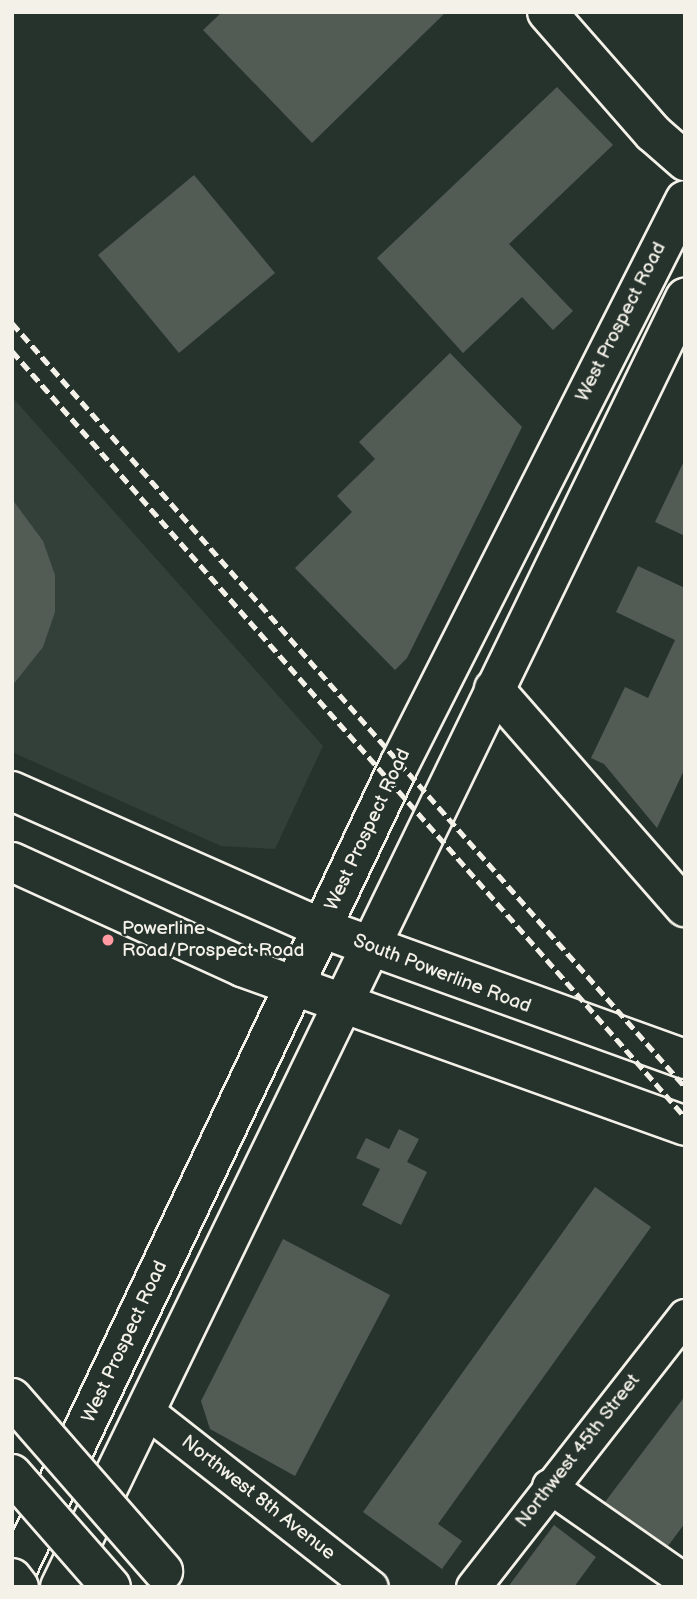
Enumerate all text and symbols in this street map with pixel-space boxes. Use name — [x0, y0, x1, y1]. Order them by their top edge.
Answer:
street label: West Prospect Road — [571, 239, 671, 405]
street label: West Prospect Road — [321, 746, 415, 914]
place label: Powerline Road/Prospect Road — [122, 918, 304, 962]
street label: South Powerline Road — [350, 930, 534, 1018]
marker: Powerline Road/Prospect Road — [100, 932, 116, 948]
street label: West Prospect Road — [78, 1258, 172, 1426]
street label: Northwest 45th Street — [511, 1370, 645, 1532]
street label: Northwest 8th Avenue — [177, 1431, 339, 1565]

